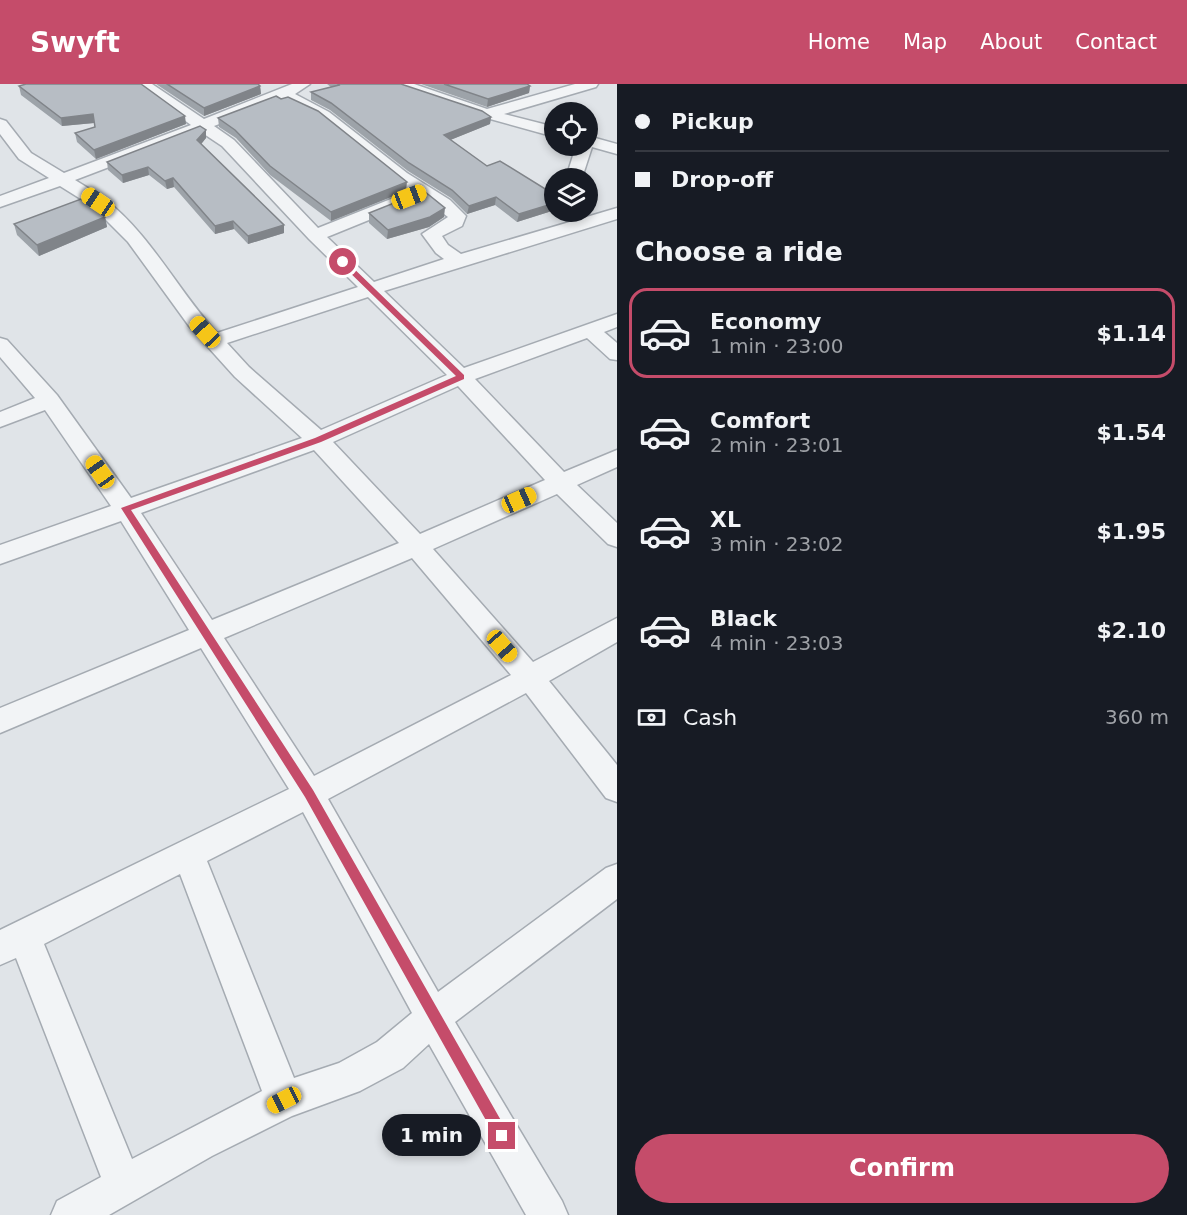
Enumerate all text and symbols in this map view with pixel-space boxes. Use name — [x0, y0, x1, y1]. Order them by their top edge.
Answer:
text: Swyft — [30, 26, 120, 59]
text: Home — [808, 30, 870, 54]
text: Map — [903, 30, 947, 54]
text: About — [980, 30, 1042, 54]
text: Contact — [1075, 30, 1157, 54]
map controls — [544, 102, 598, 222]
button: locate — [544, 102, 598, 156]
text: Pickup — [671, 109, 754, 134]
text: Drop-off — [671, 167, 773, 192]
button: layers — [544, 168, 598, 222]
car — [389, 182, 429, 212]
car — [78, 184, 118, 220]
text: Choose a ride — [635, 236, 843, 267]
route start — [329, 248, 356, 275]
icon: car — [638, 306, 692, 360]
text: Economy — [710, 309, 821, 334]
car — [186, 313, 224, 351]
text: $1.14 — [1096, 321, 1166, 346]
text: 1 min · 23:00 — [710, 334, 844, 358]
icon: car — [638, 405, 692, 459]
text: Comfort — [710, 408, 810, 433]
text: $1.54 — [1096, 420, 1166, 445]
text: 2 min · 23:01 — [710, 433, 844, 457]
car — [82, 452, 118, 492]
car — [499, 484, 539, 516]
icon: car — [638, 504, 692, 558]
text: XL — [710, 507, 741, 532]
text: $1.95 — [1096, 519, 1166, 544]
text: 3 min · 23:02 — [710, 532, 844, 556]
icon: car — [638, 603, 692, 657]
text: Black — [710, 606, 777, 631]
text: $2.10 — [1096, 618, 1166, 643]
car — [483, 627, 521, 665]
text: 4 min · 23:03 — [710, 631, 844, 655]
icon: cash — [635, 701, 668, 734]
text: Cash — [683, 705, 737, 730]
text: 360 m — [1105, 705, 1169, 729]
car — [264, 1084, 304, 1116]
callout: 1 min — [382, 1115, 481, 1157]
route end — [488, 1122, 515, 1149]
text: 1 min — [400, 1123, 463, 1147]
button: Confirm — [635, 1134, 1169, 1203]

